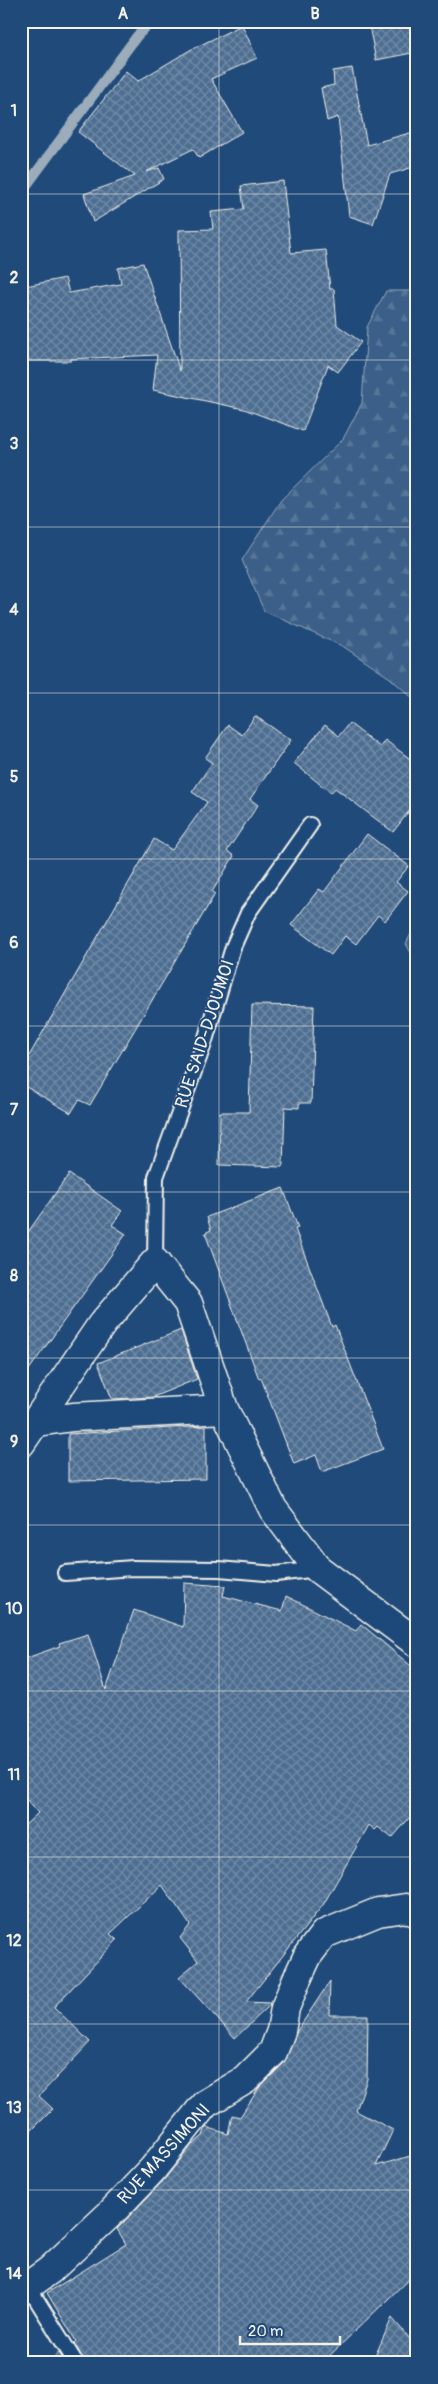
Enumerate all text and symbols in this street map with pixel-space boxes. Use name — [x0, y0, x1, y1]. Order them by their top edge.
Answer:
text: A — [118, 4, 129, 24]
text: B — [310, 4, 320, 24]
text: 1 — [11, 101, 17, 121]
text: 2 — [10, 268, 19, 288]
text: 3 — [10, 434, 19, 454]
text: 4 — [9, 600, 19, 620]
text: 5 — [10, 767, 19, 787]
text: 6 — [9, 933, 19, 953]
street label: RUE SAID-DJOUMOI — [170, 957, 240, 1111]
text: 7 — [10, 1100, 19, 1120]
text: 8 — [10, 1266, 18, 1286]
text: 9 — [10, 1432, 18, 1452]
text: 10 — [5, 1599, 23, 1619]
text: 11 — [8, 1765, 20, 1785]
text: 12 — [6, 1931, 22, 1951]
text: 13 — [6, 2098, 22, 2118]
street label: RUE MASSIMONI — [113, 2099, 215, 2209]
text: 14 — [6, 2264, 22, 2284]
scale bar — [240, 2314, 340, 2346]
text: 20 m — [248, 2322, 283, 2341]

